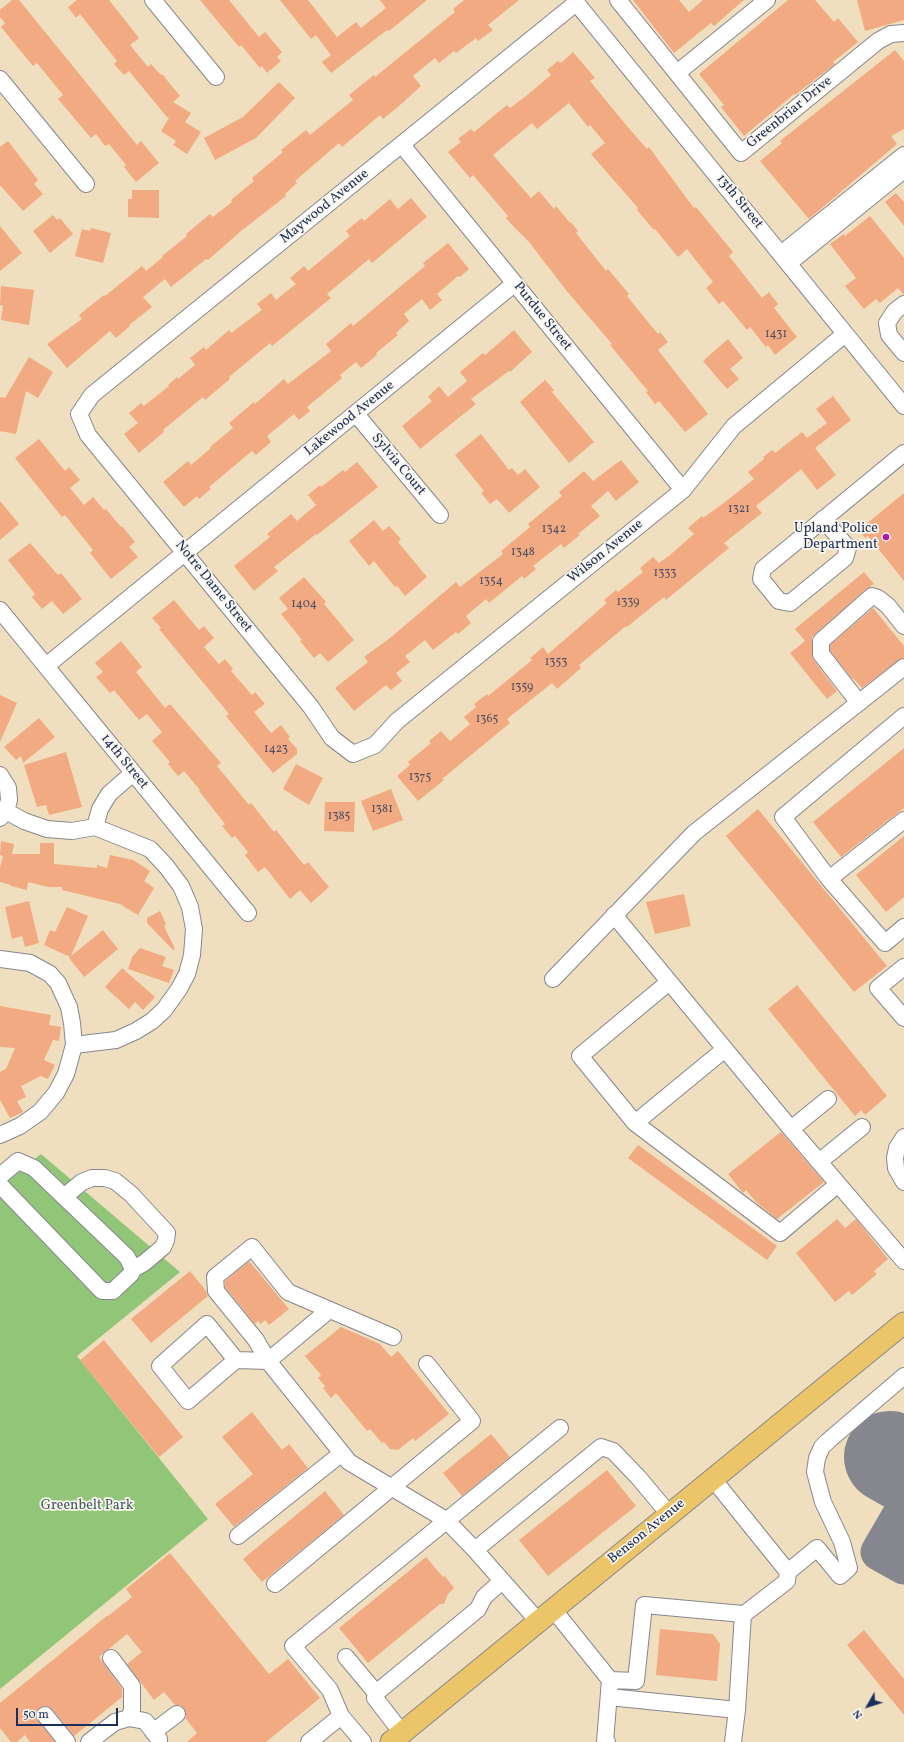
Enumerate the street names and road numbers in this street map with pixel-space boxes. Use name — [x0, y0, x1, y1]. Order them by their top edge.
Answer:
street label: Greenbriar Drive — [744, 73, 836, 153]
street label: Maywood Avenue — [277, 166, 373, 248]
street label: 13th Street — [712, 171, 766, 233]
street label: Purdue Street — [509, 279, 575, 355]
street label: Lakewood Avenue — [302, 378, 398, 460]
street label: Sylvia Court — [367, 430, 429, 500]
street label: Wilson Avenue — [565, 516, 647, 588]
street label: Notre Dame Street — [171, 538, 255, 636]
street label: 14th Street — [97, 731, 151, 793]
street label: Benson Avenue — [605, 1496, 689, 1568]

